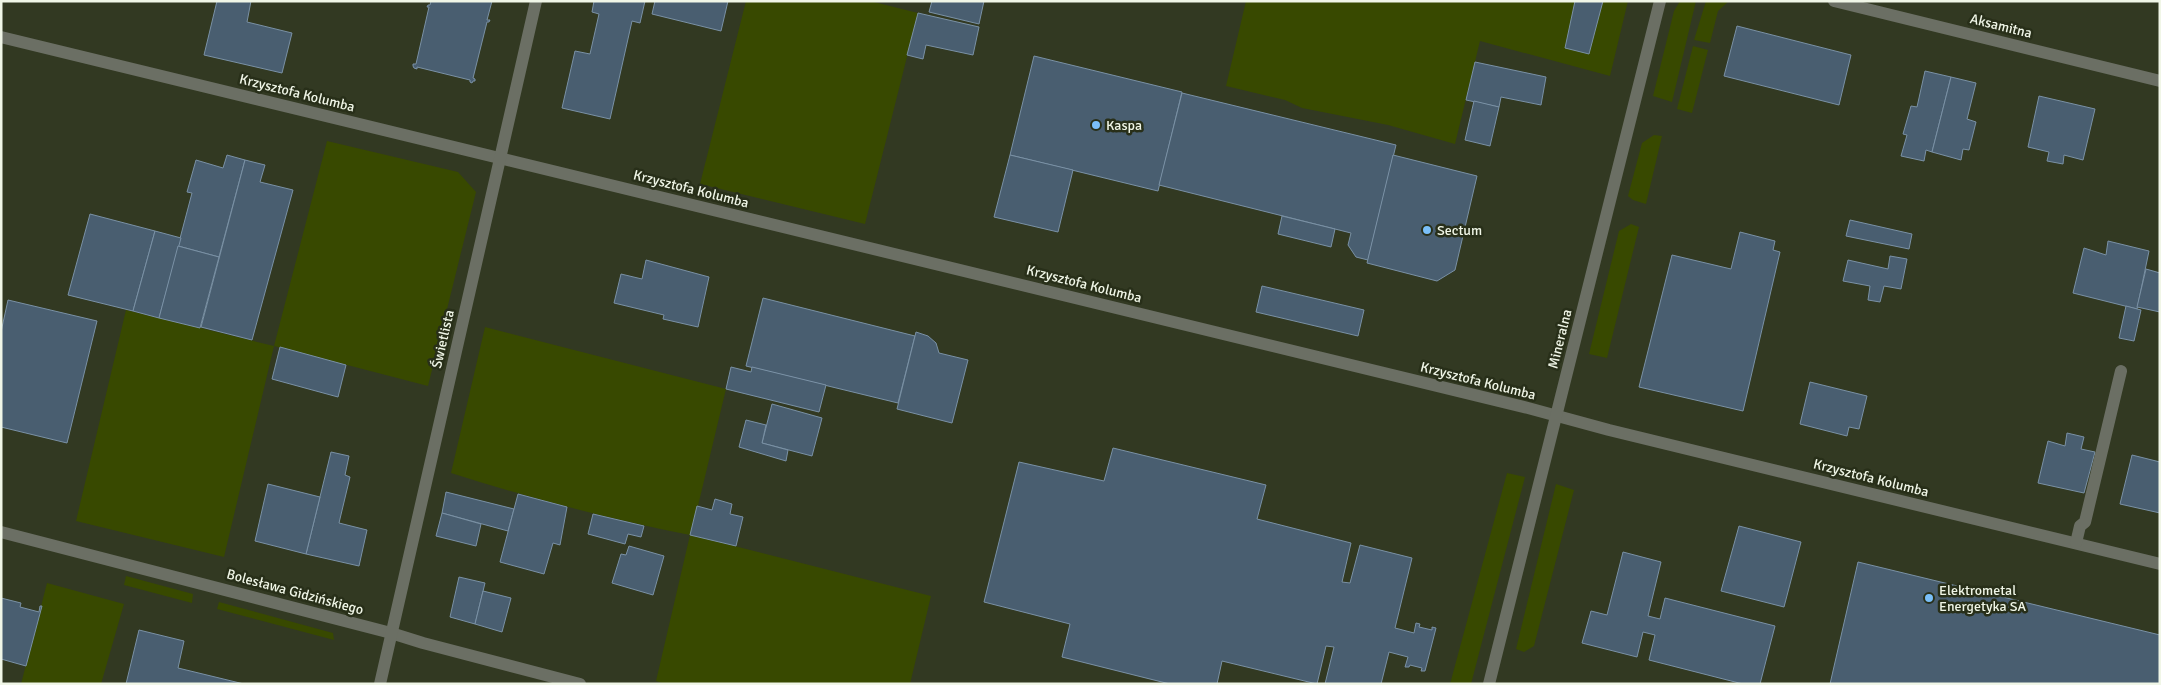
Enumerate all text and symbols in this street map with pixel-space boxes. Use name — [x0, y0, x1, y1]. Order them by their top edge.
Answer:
street label: Aksamitna — [1968, 10, 2034, 42]
street label: Krzysztofa Kolumba — [238, 70, 356, 116]
place label: Kaspa — [1106, 117, 1142, 134]
marker: Kaspa — [1090, 119, 1102, 131]
street label: Krzysztofa Kolumba — [632, 166, 750, 212]
place label: Sectum — [1437, 222, 1482, 239]
marker: Sectum — [1421, 224, 1433, 236]
street label: Krzysztofa Kolumba — [1025, 261, 1143, 307]
street label: Mineralna — [1544, 307, 1576, 371]
street label: Świetlista — [428, 308, 458, 370]
street label: Krzysztofa Kolumba — [1419, 358, 1537, 404]
street label: Krzysztofa Kolumba — [1812, 455, 1930, 501]
street label: Bolesława Gidzińskiego — [225, 566, 365, 618]
place label: Elektrometal Energetyka SA — [1939, 582, 2026, 615]
marker: Elektrometal Energetyka SA — [1923, 592, 1935, 604]

